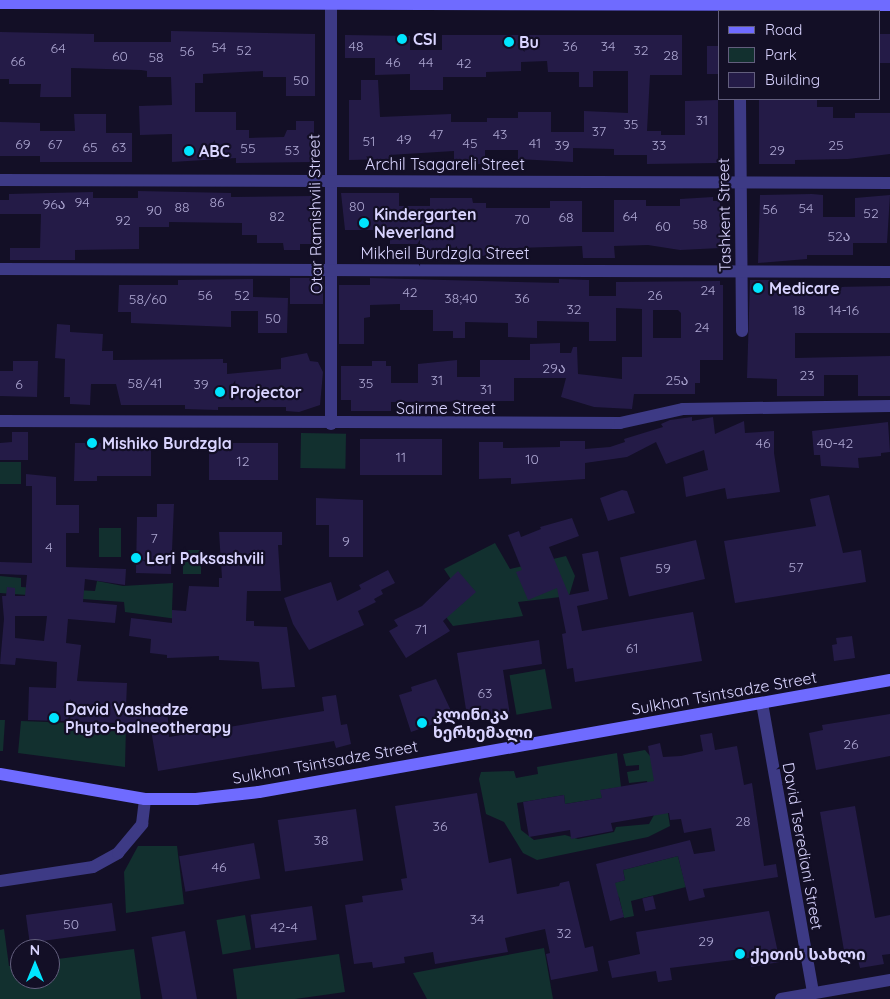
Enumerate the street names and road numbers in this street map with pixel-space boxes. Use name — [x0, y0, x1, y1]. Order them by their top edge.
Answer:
street label: Otar Ramishvili Street — [304, 134, 326, 294]
street label: Archil Tsagareli Street — [365, 154, 525, 174]
street label: Tashkent Street — [713, 158, 735, 272]
street label: Mikheil Burdzgla Street — [361, 243, 529, 263]
street label: Sairme Street — [396, 398, 496, 418]
street label: Sulkhan Tsintsadze Street — [630, 667, 818, 719]
street label: Sulkhan Tsintsadze Street — [231, 736, 419, 788]
street label: David Tserediani Street — [779, 761, 827, 931]

